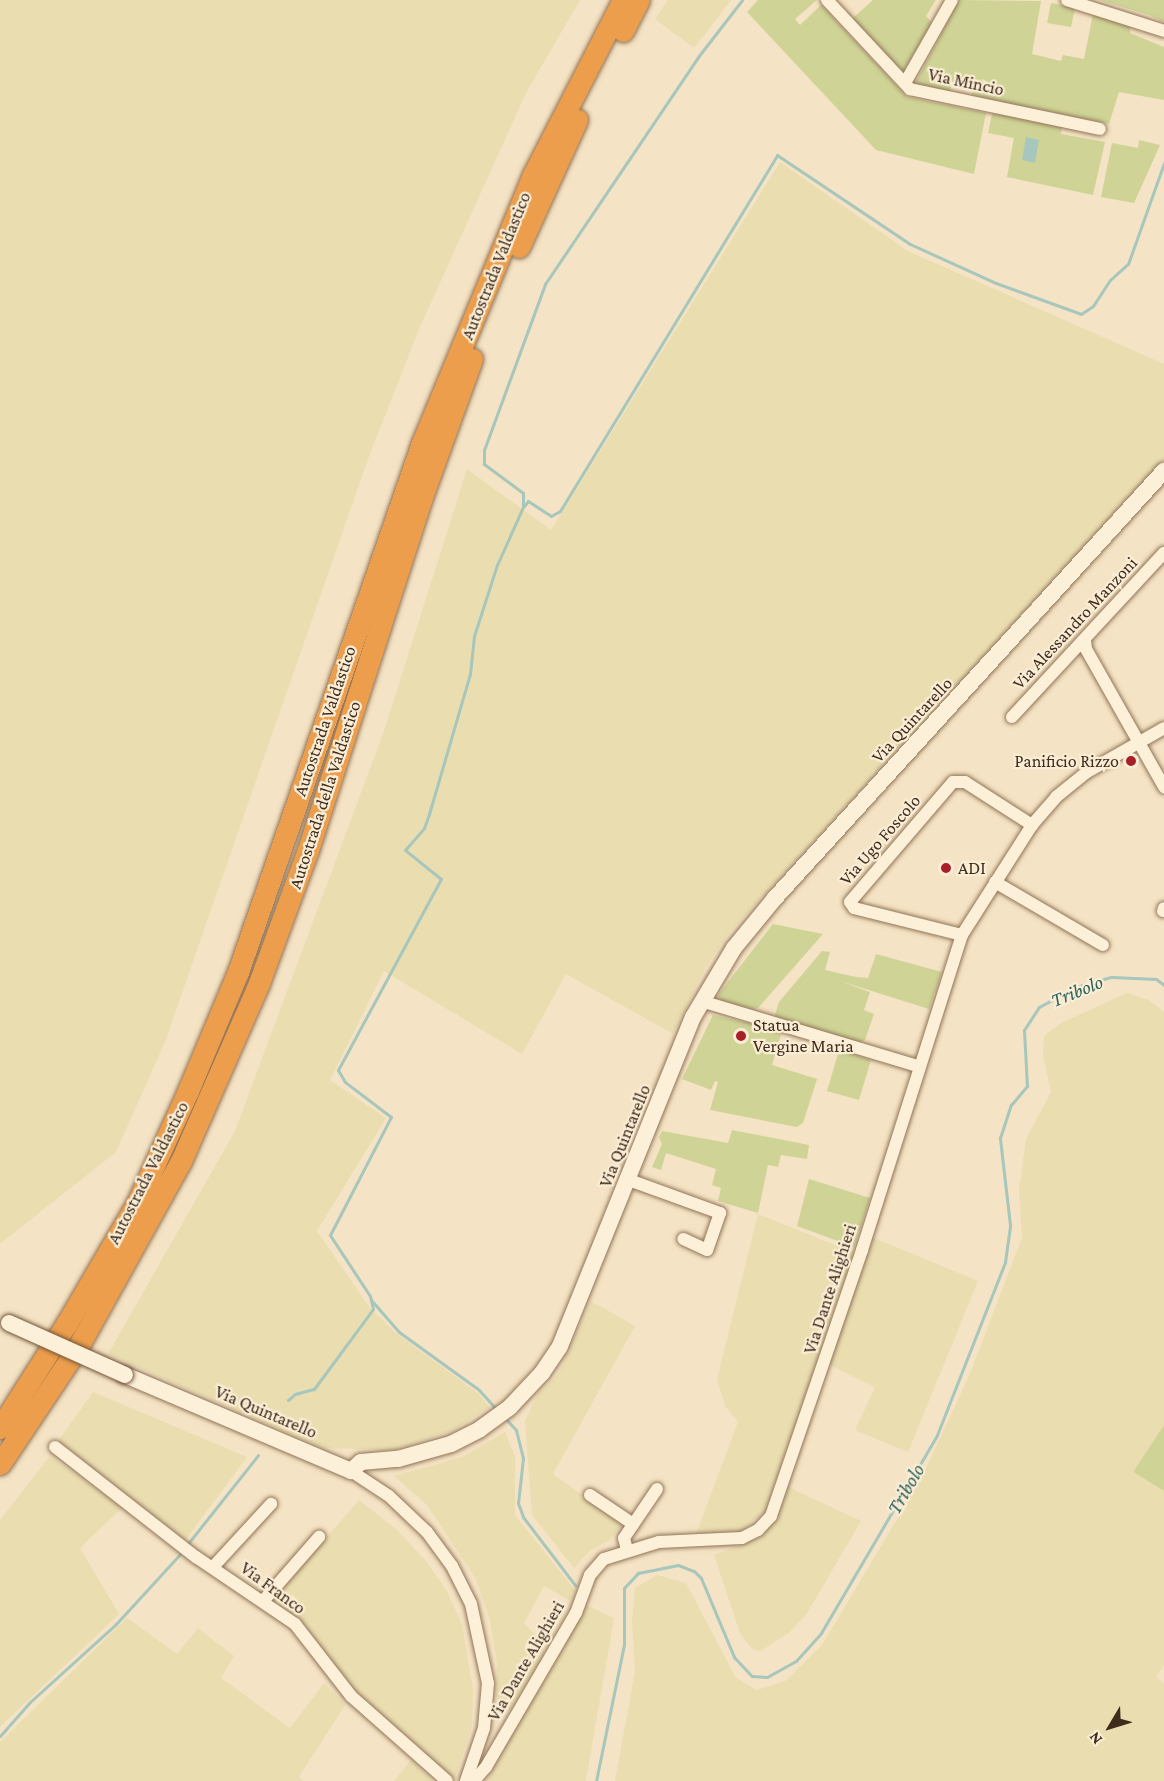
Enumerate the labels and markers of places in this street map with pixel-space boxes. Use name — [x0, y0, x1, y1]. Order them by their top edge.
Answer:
place label: Panificio Rizzo — [1015, 750, 1119, 772]
marker: Panificio Rizzo — [1124, 754, 1138, 768]
place label: ADI — [958, 857, 986, 879]
marker: ADI — [939, 861, 953, 875]
place label: Statua Vergine Maria — [753, 1015, 854, 1058]
marker: Statua Vergine Maria — [734, 1029, 748, 1043]

